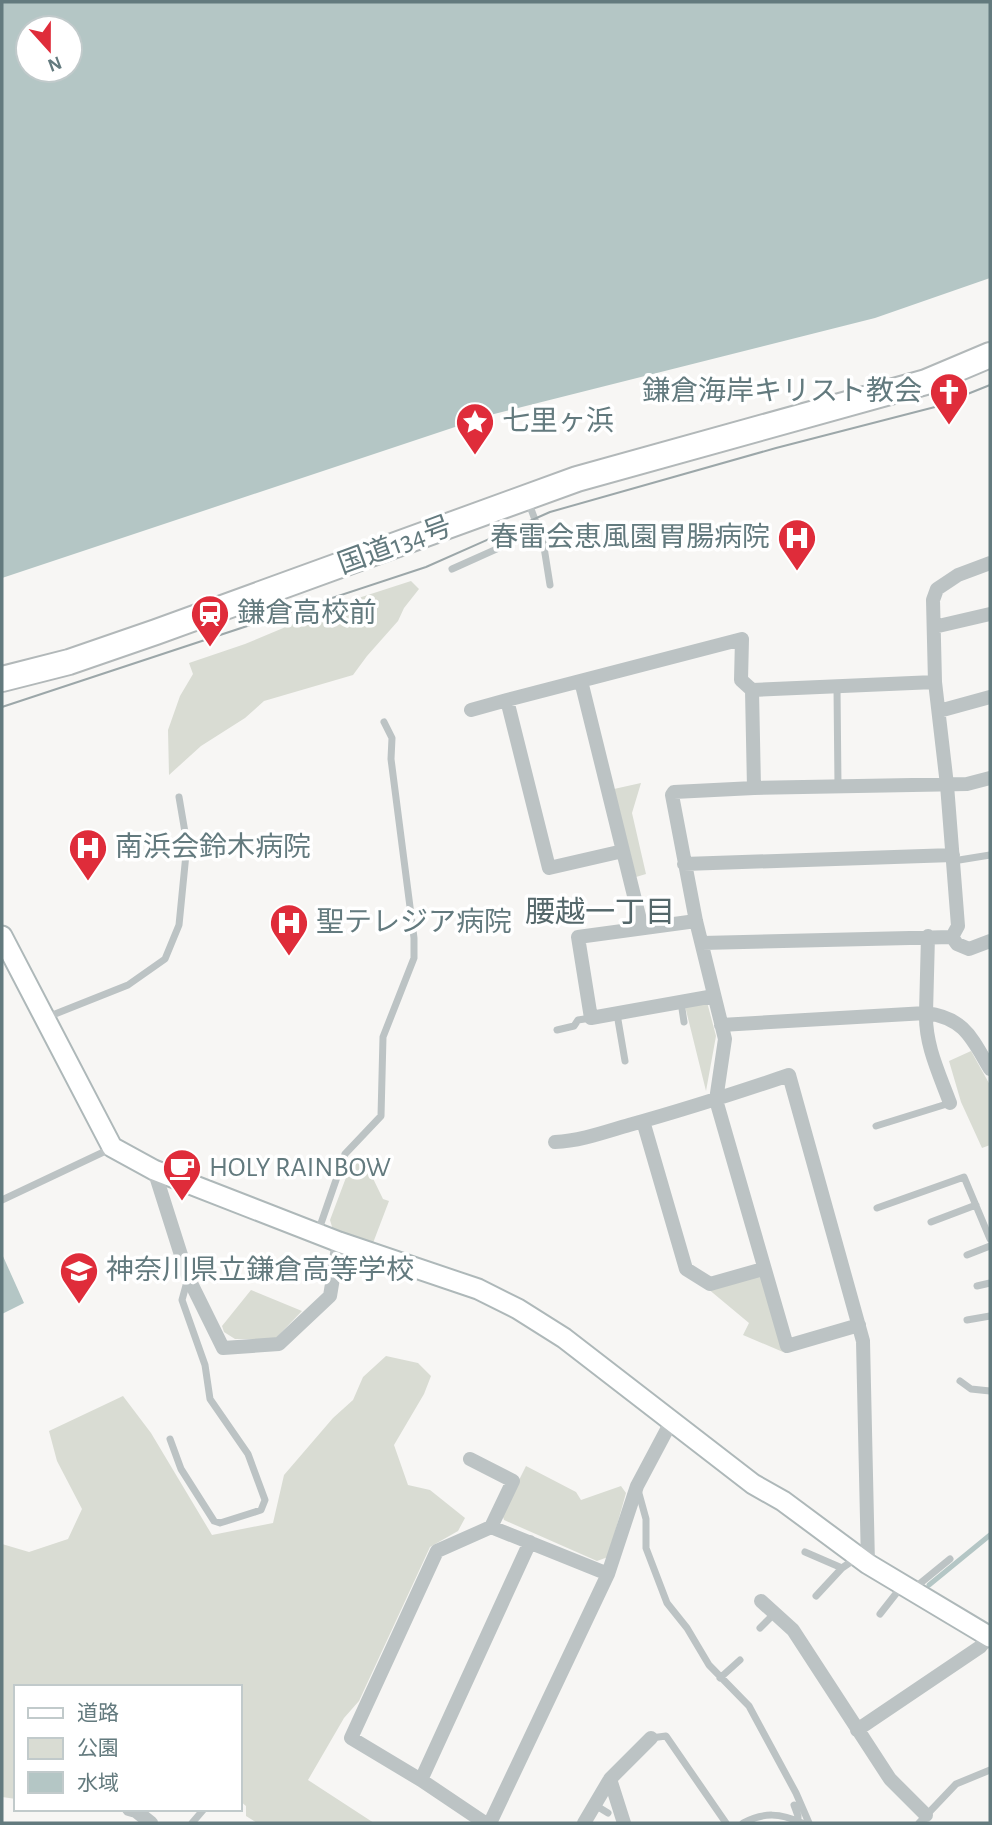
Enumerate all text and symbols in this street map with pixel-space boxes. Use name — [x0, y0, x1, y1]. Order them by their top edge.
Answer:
north arrow — [14, 14, 84, 84]
text: N — [45, 52, 64, 75]
church icon: 鎌倉海岸キリスト教会 — [928, 371, 970, 426]
place label: 鎌倉海岸キリスト教会 — [642, 376, 922, 406]
place icon: 七里ヶ浜 — [454, 401, 496, 456]
place label: 七里ヶ浜 — [502, 406, 614, 436]
street label: 国道134号 — [334, 511, 456, 579]
hospital icon: 春雷会恵風園胃腸病院 — [776, 517, 818, 572]
place label: 春雷会恵風園胃腸病院 — [490, 522, 770, 552]
station icon: 鎌倉高校前 — [189, 593, 231, 648]
place label: 鎌倉高校前 — [237, 598, 377, 628]
hospital icon: 南浜会鈴木病院 — [67, 827, 109, 882]
place label: 南浜会鈴木病院 — [115, 832, 311, 862]
district label: 腰越一丁目 — [525, 896, 675, 928]
hospital icon: 聖テレジア病院 — [268, 902, 310, 957]
place label: 聖テレジア病院 — [316, 907, 512, 937]
cafe icon: HOLY RAINBOW — [161, 1147, 203, 1202]
place label: HOLY RAINBOW — [209, 1154, 391, 1182]
school or university icon: 神奈川県立鎌倉高等学校 — [58, 1250, 100, 1305]
place label: 神奈川県立鎌倉高等学校 — [106, 1255, 414, 1285]
legend — [14, 1685, 242, 1811]
text: 道路 — [77, 1702, 119, 1724]
text: 公園 — [77, 1738, 119, 1759]
text: 水域 — [77, 1772, 119, 1794]

